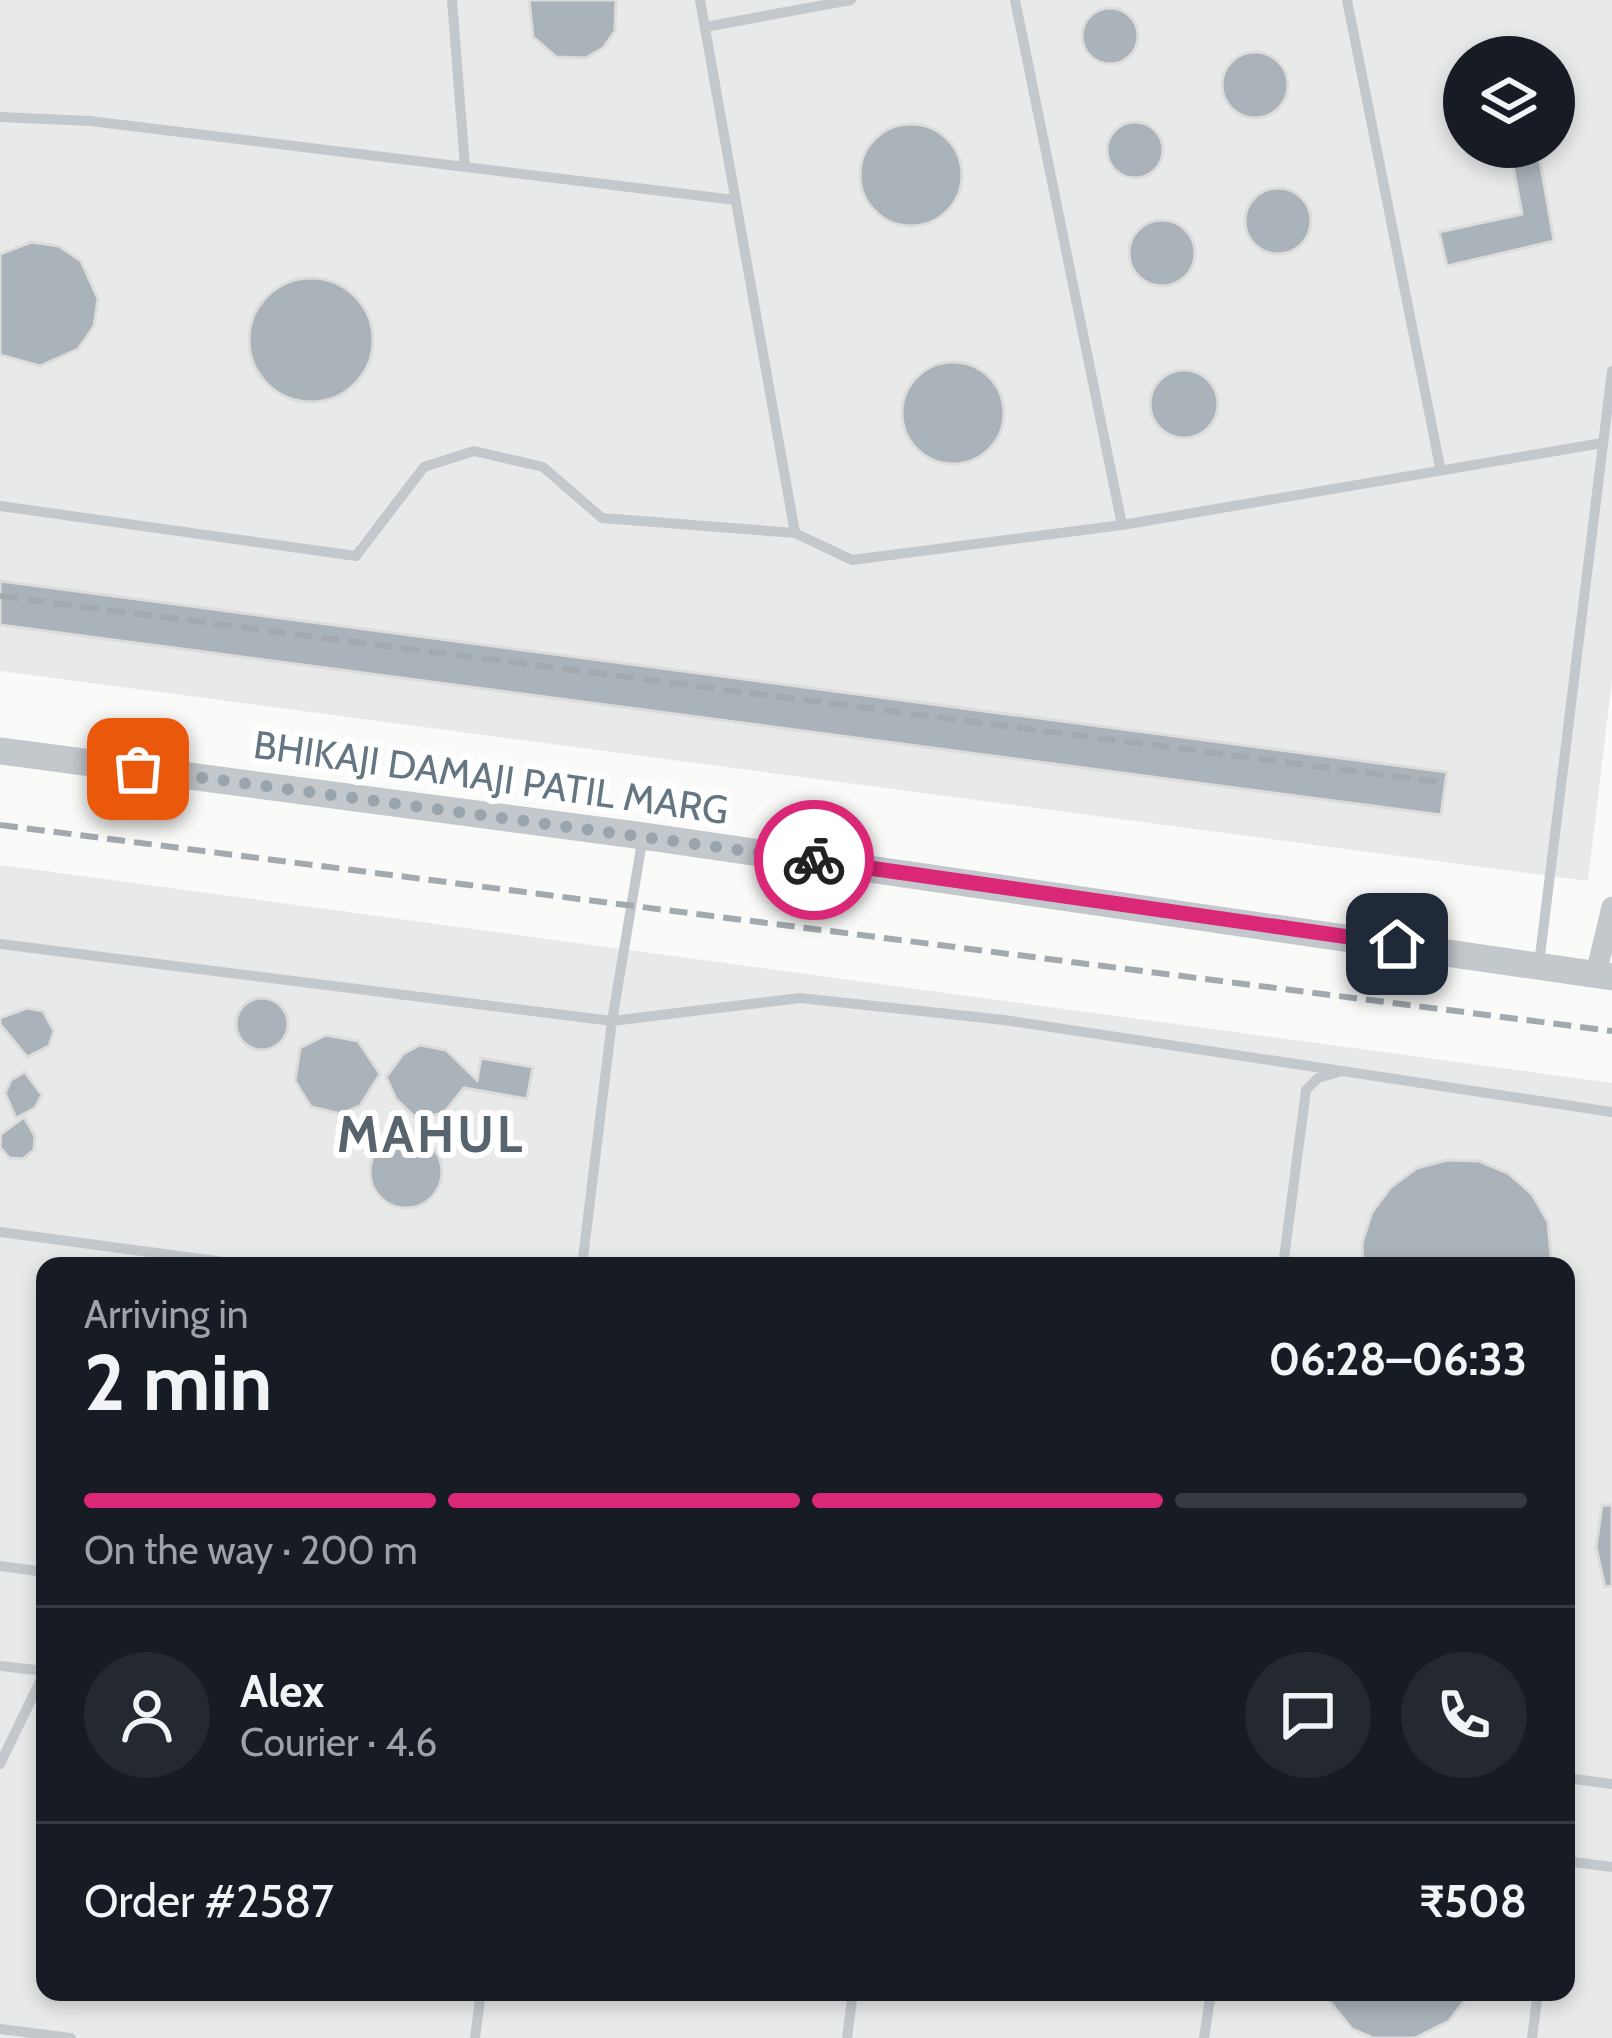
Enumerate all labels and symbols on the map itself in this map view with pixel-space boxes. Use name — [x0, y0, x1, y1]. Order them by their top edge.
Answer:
pin — [87, 718, 189, 820]
street label: BHIKAJI DAMAJI PATIL MARG — [251, 720, 731, 834]
courier — [754, 800, 874, 920]
pin — [1346, 893, 1448, 995]
district label: MAHUL — [337, 1103, 525, 1165]

